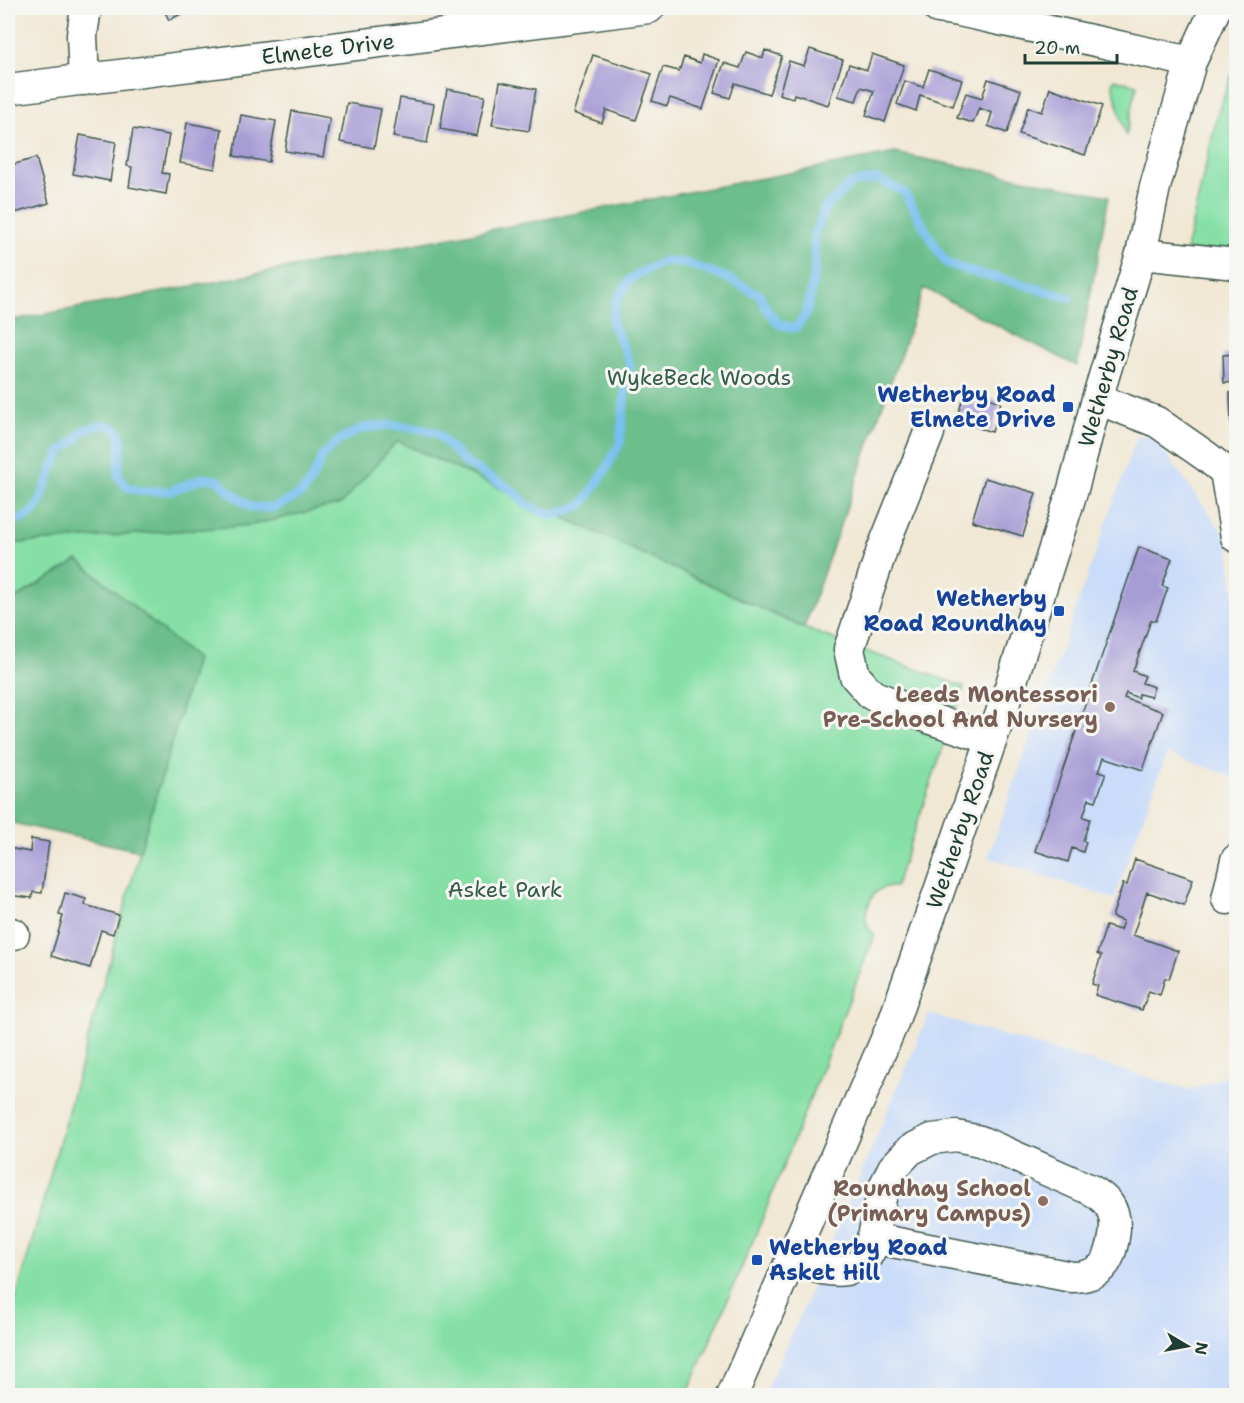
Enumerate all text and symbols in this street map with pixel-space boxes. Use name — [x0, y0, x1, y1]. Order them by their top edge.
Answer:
street label: Elmete Drive — [260, 26, 396, 72]
scale bar — [1025, 27, 1116, 65]
text: 20 m — [1034, 36, 1080, 60]
street label: Wetherby Road — [1071, 284, 1145, 450]
park label: WykeBeck Woods — [607, 363, 791, 392]
place label: Wetherby Road Elmete Drive — [877, 380, 1056, 434]
marker: Wetherby Road Elmete Drive — [1061, 400, 1075, 414]
place label: Wetherby Road Roundhay — [864, 584, 1047, 638]
marker: Wetherby Road Roundhay — [1052, 604, 1066, 618]
place label: Leeds Montessori Pre-School And Nursery — [823, 680, 1098, 734]
marker: Leeds Montessori Pre-School And Nursery — [1103, 700, 1117, 714]
street label: Wetherby Road — [919, 747, 1001, 913]
park label: Asket Park — [448, 875, 562, 904]
place label: Roundhay School (Primary Campus) — [827, 1174, 1031, 1228]
marker: Roundhay School (Primary Campus) — [1036, 1194, 1050, 1208]
place label: Wetherby Road Asket Hill — [769, 1233, 948, 1287]
marker: Wetherby Road Asket Hill — [750, 1253, 764, 1267]
north arrow — [1157, 1316, 1217, 1376]
text: N — [1190, 1340, 1213, 1357]

